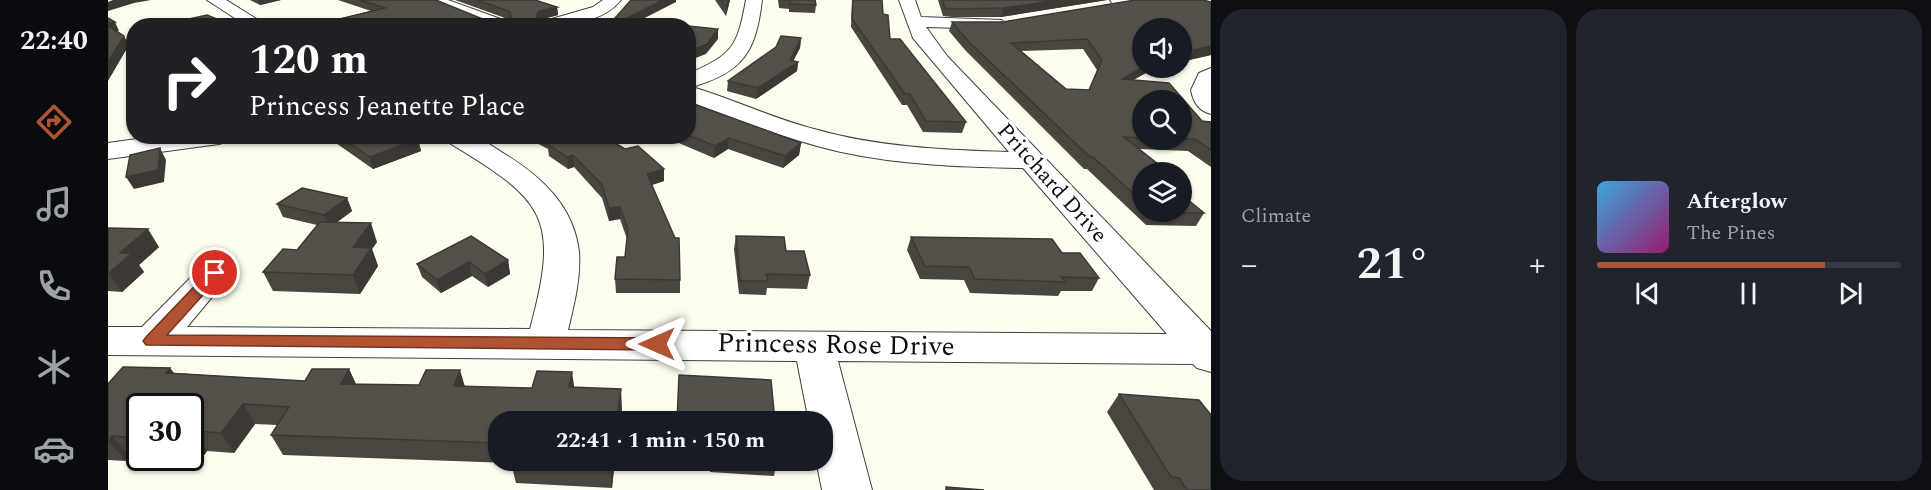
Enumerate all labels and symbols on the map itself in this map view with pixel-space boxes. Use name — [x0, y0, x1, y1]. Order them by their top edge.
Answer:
street label: Pritchard Drive — [989, 116, 1115, 250]
pin — [189, 247, 240, 298]
position arrow — [625, 312, 689, 376]
street label: Princess Rose Drive — [717, 322, 955, 368]
speed limit sign: 30 — [126, 393, 204, 471]

